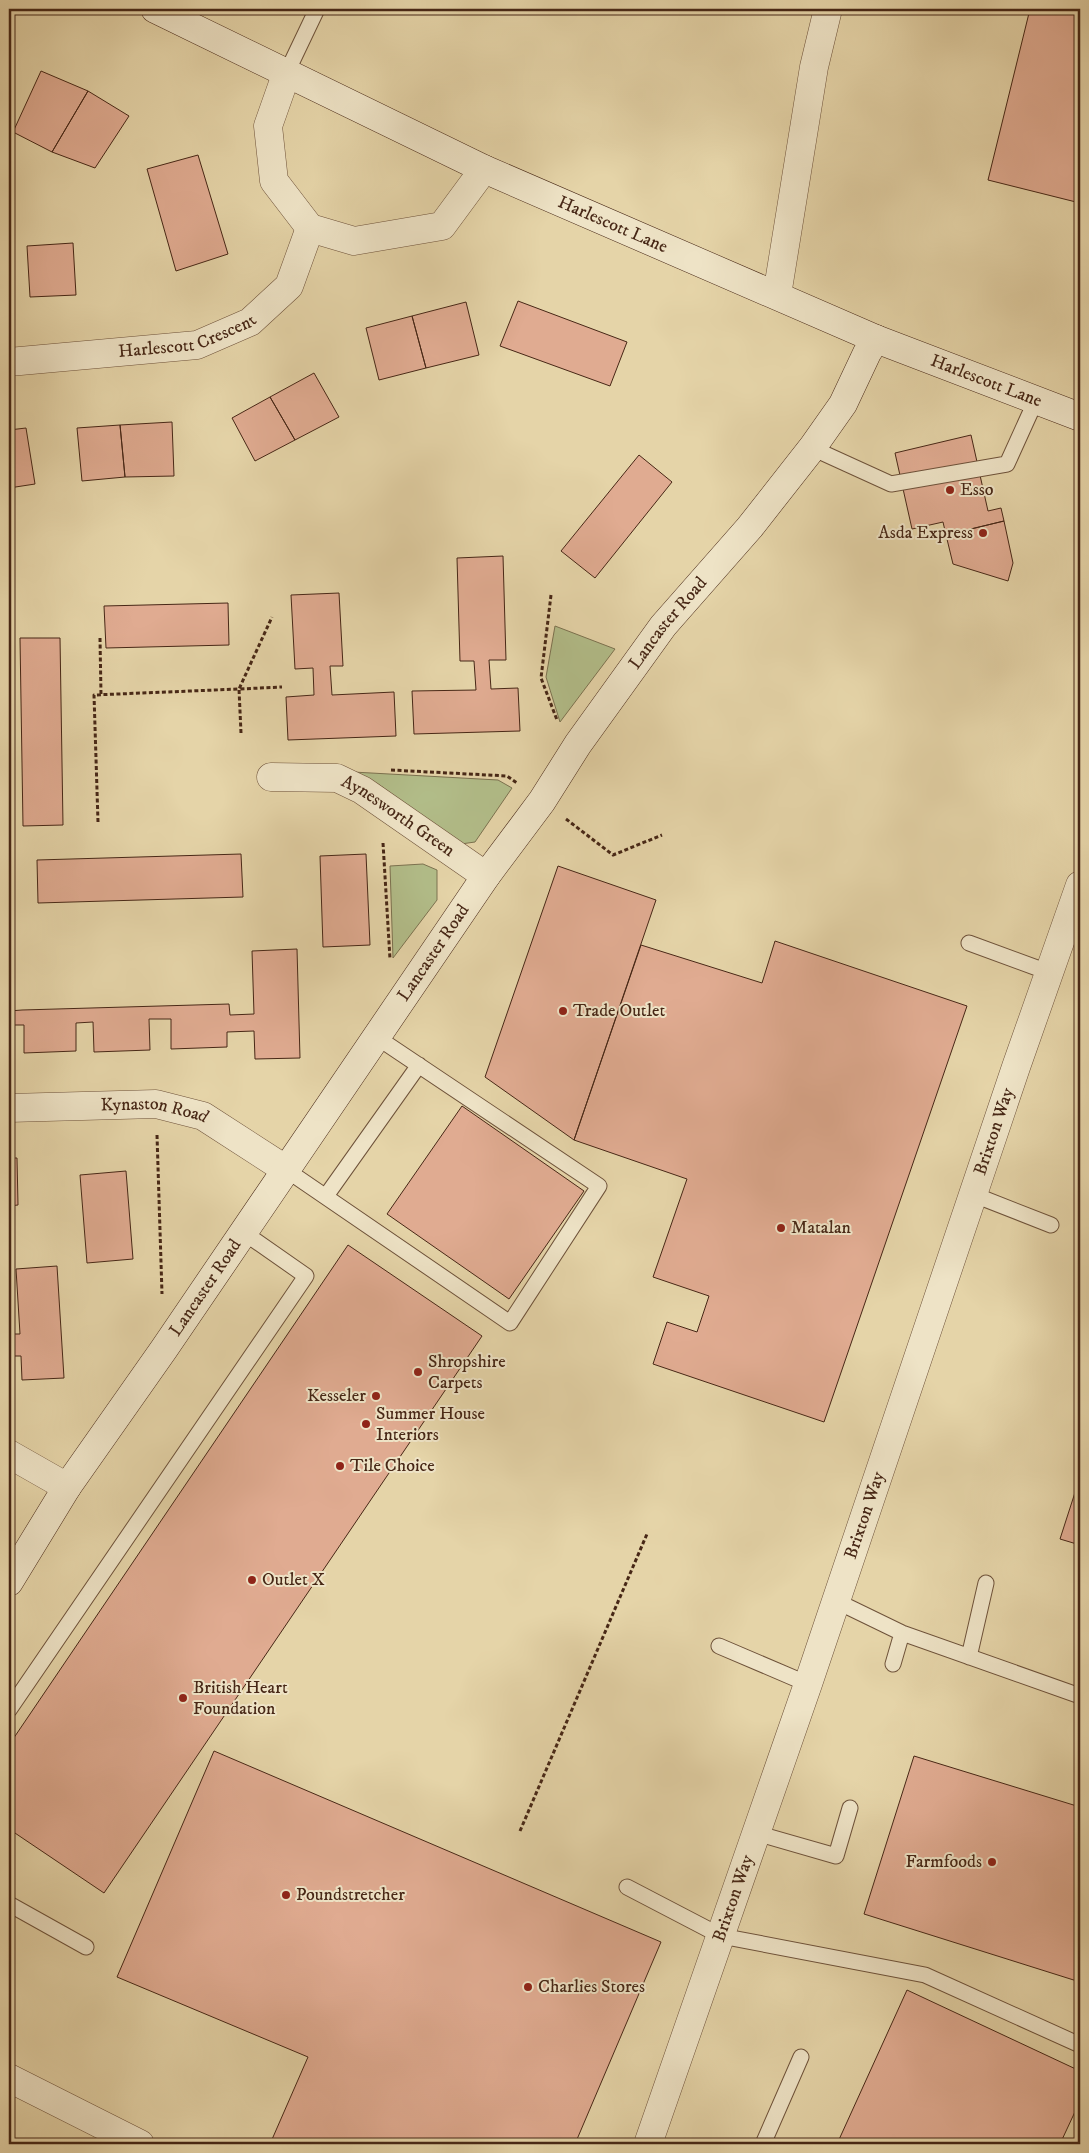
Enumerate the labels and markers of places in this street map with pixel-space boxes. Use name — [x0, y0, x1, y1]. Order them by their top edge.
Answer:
place label: Esso — [960, 479, 994, 501]
marker: Esso — [944, 484, 956, 496]
place label: Asda Express — [878, 522, 973, 544]
marker: Asda Express — [977, 527, 989, 539]
place label: Trade Outlet — [573, 1000, 665, 1022]
marker: Trade Outlet — [557, 1005, 569, 1017]
place label: Matalan — [791, 1217, 852, 1239]
marker: Matalan — [775, 1222, 787, 1234]
place label: Shropshire Carpets — [428, 1351, 506, 1394]
marker: Shropshire Carpets — [412, 1366, 424, 1378]
place label: Kesseler — [307, 1385, 366, 1407]
marker: Kesseler — [370, 1390, 382, 1402]
place label: Summer House Interiors — [376, 1403, 485, 1446]
marker: Summer House Interiors — [360, 1418, 372, 1430]
place label: Tile Choice — [350, 1455, 435, 1477]
marker: Tile Choice — [334, 1460, 346, 1472]
place label: Outlet X — [262, 1569, 325, 1591]
marker: Outlet X — [246, 1574, 258, 1586]
place label: British Heart Foundation — [193, 1677, 288, 1720]
marker: British Heart Foundation — [177, 1692, 189, 1704]
place label: Farmfoods — [905, 1851, 982, 1873]
marker: Farmfoods — [986, 1856, 998, 1868]
place label: Poundstretcher — [296, 1884, 405, 1906]
marker: Poundstretcher — [280, 1889, 292, 1901]
place label: Charlies Stores — [538, 1976, 645, 1998]
marker: Charlies Stores — [522, 1981, 534, 1993]

